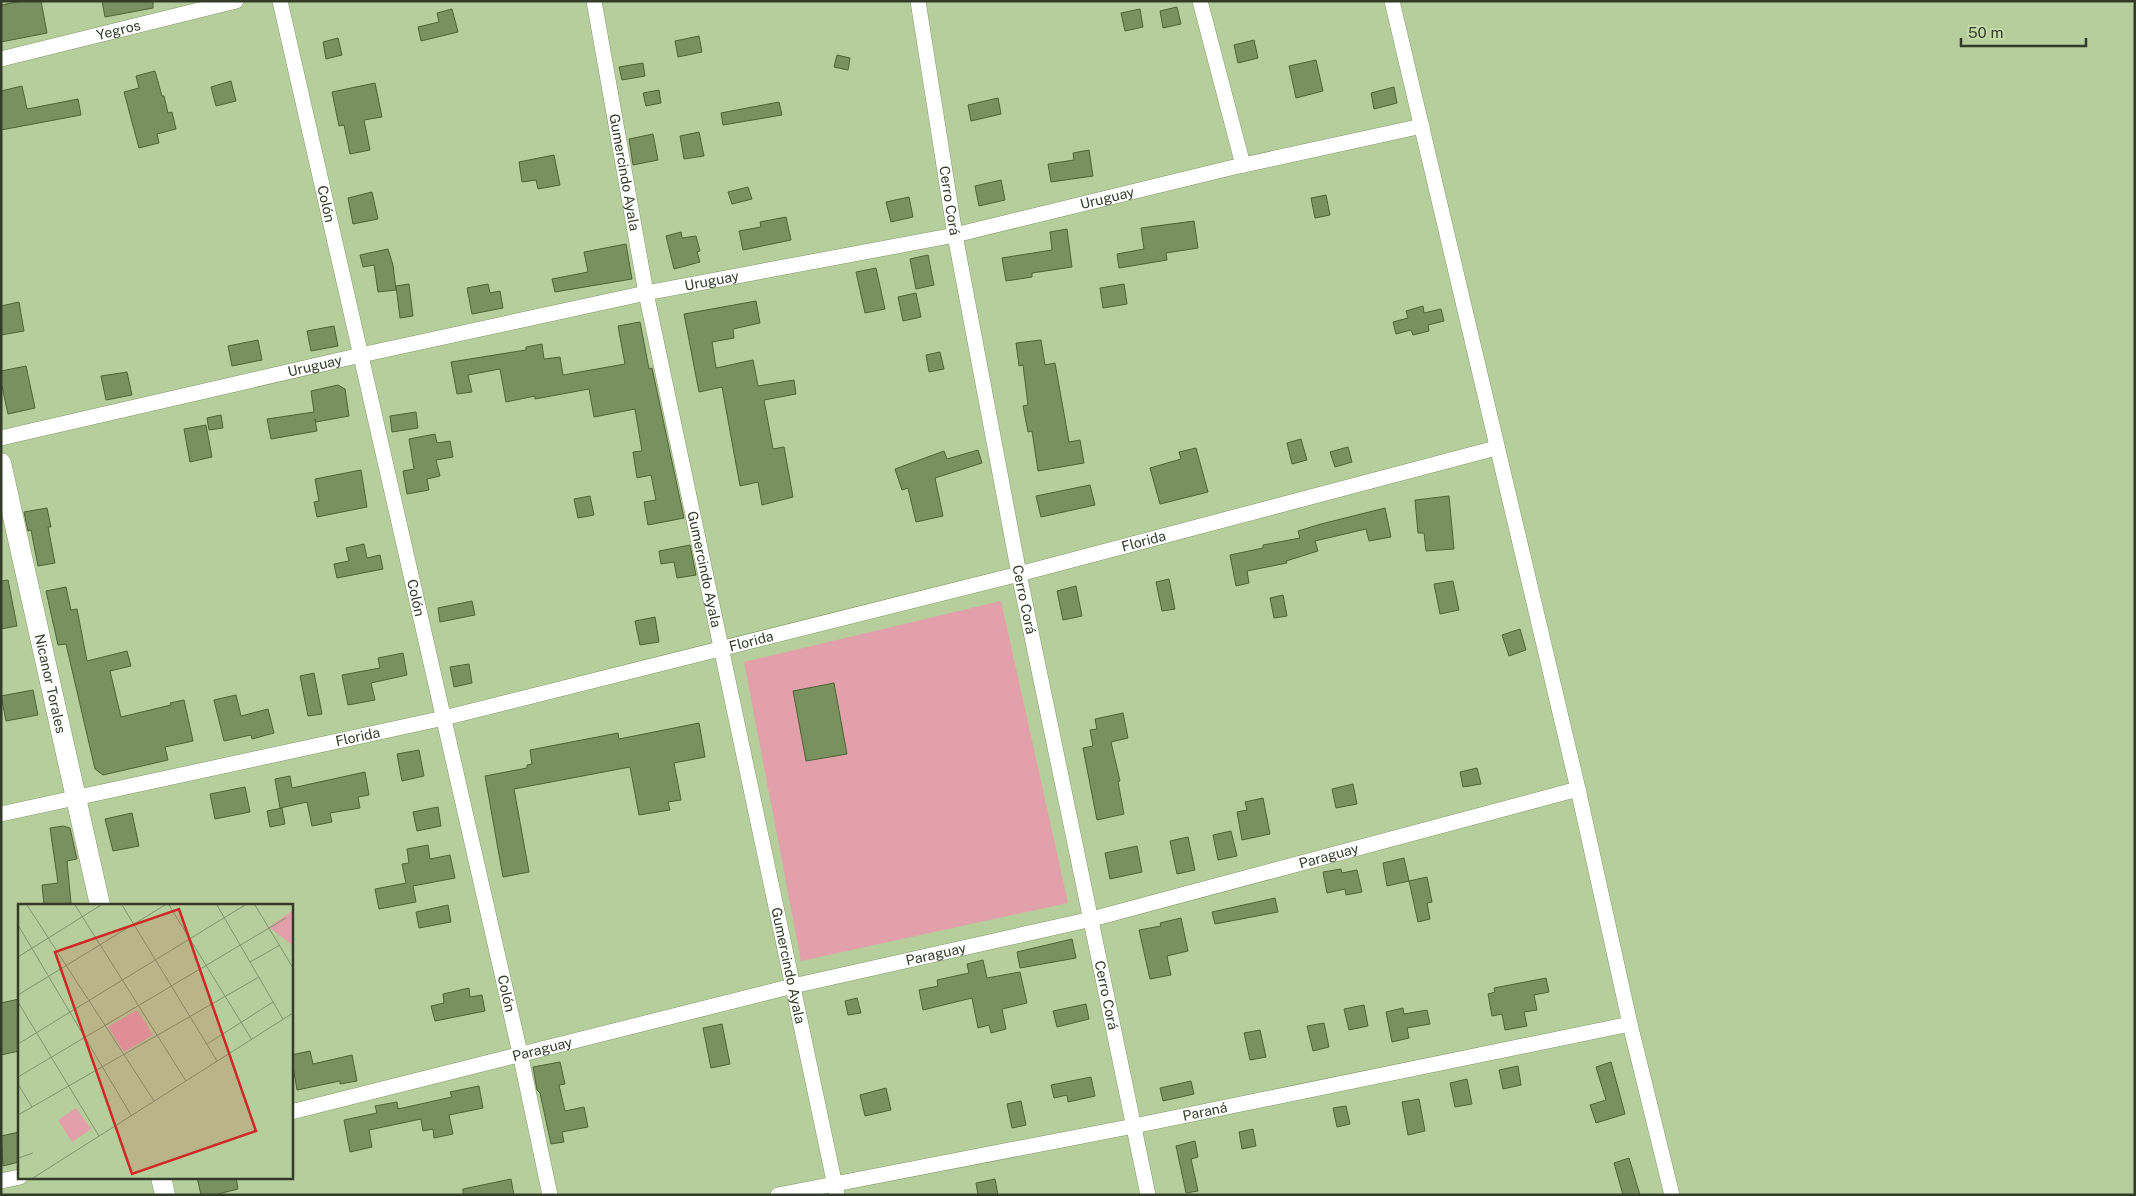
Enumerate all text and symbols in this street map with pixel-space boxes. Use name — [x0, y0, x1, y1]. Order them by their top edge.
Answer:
scale bar — [1961, 15, 2086, 47]
street label: Yegros — [95, 17, 142, 43]
text: 50 m — [1968, 24, 2003, 41]
street label: Gumercindo Ayala — [606, 112, 643, 232]
street label: Cerro Corá — [936, 165, 963, 236]
street label: Colón — [314, 184, 338, 224]
street label: Uruguay — [1078, 184, 1136, 212]
street label: Uruguay — [683, 268, 741, 294]
street label: Uruguay — [286, 352, 344, 380]
street label: Gumercindo Ayala — [684, 509, 725, 629]
street label: Florida — [1120, 528, 1168, 555]
street label: Cerro Corá — [1009, 564, 1039, 636]
street label: Colón — [404, 578, 428, 618]
street label: Florida — [727, 628, 775, 654]
street label: Nicanor Torales — [32, 632, 69, 735]
street label: Florida — [334, 724, 382, 749]
street label: Paraguay — [1297, 840, 1361, 871]
inset map — [18, 904, 292, 1178]
street label: Gumercindo Ayala — [768, 906, 809, 1025]
street label: Paraguay — [904, 939, 968, 968]
street label: Cerro Corá — [1092, 959, 1121, 1031]
street label: Colón — [494, 973, 518, 1014]
street label: Paraguay — [511, 1034, 574, 1064]
street label: Paraná — [1181, 1099, 1229, 1124]

